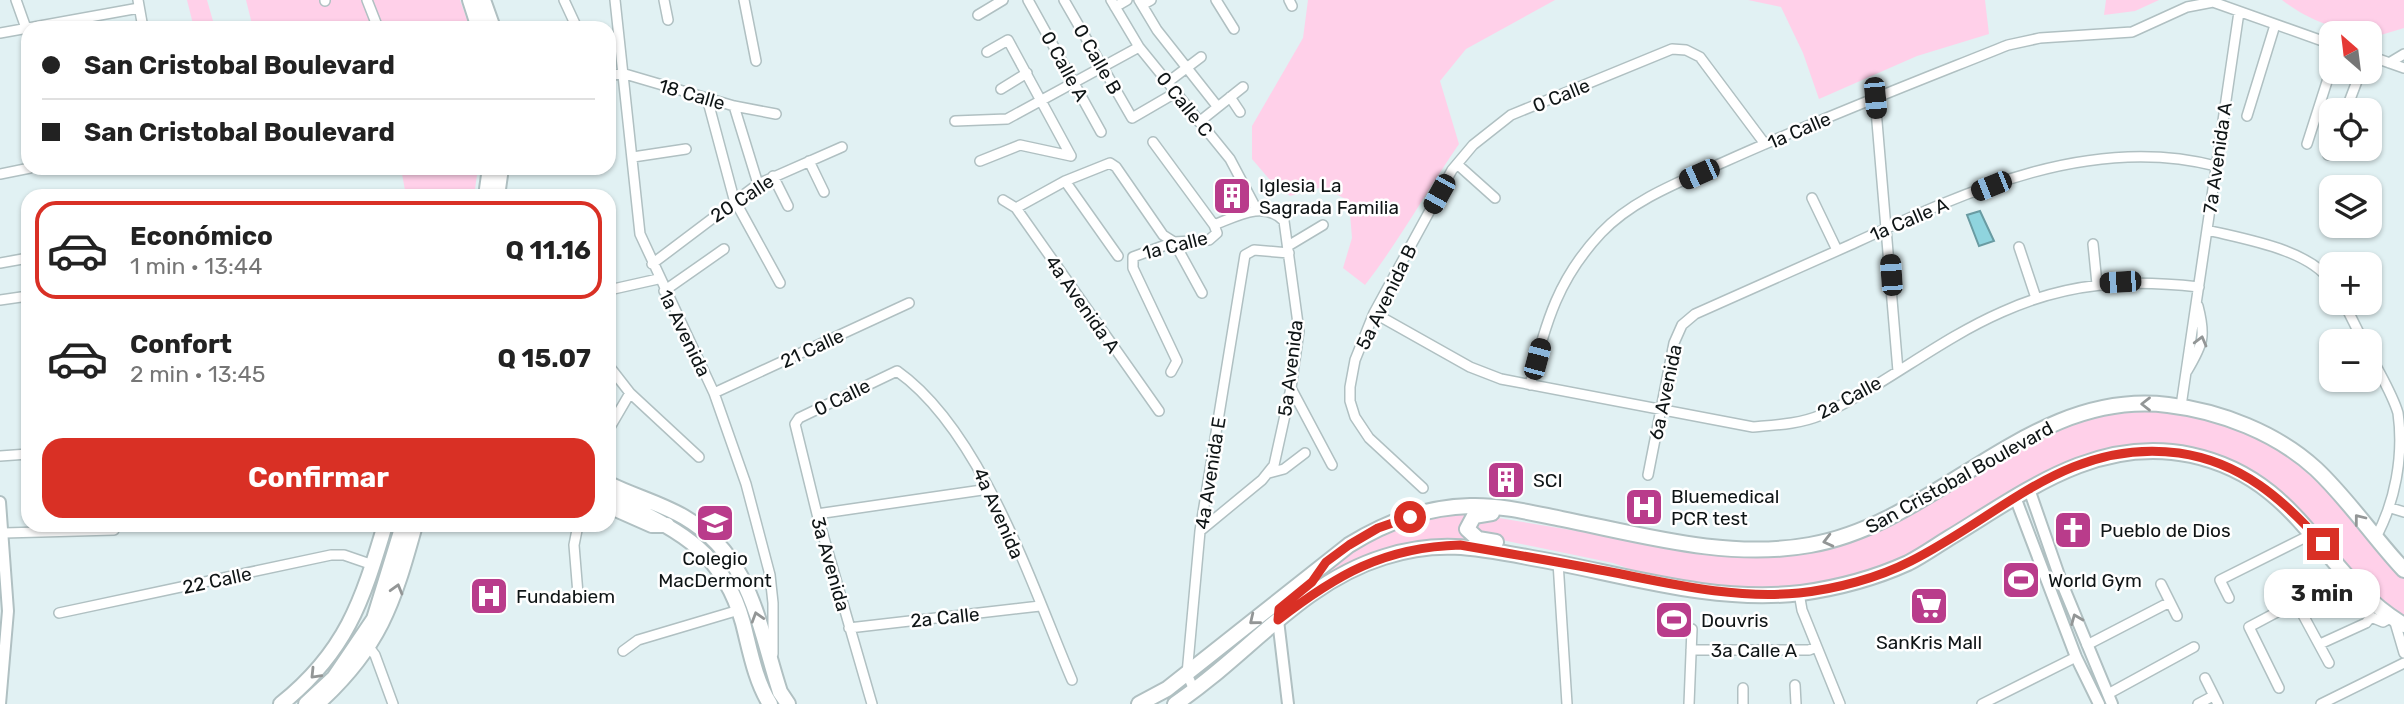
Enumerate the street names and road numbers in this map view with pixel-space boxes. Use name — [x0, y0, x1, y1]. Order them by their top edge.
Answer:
street label: 0 Calle B — [1068, 20, 1127, 98]
street label: 0 Calle A — [1036, 27, 1093, 106]
street label: 0 Calle C — [1151, 67, 1218, 141]
street label: 18 Calle — [656, 74, 728, 115]
street label: 0 Calle — [1529, 74, 1593, 117]
street label: 7a Avenida A — [2198, 101, 2237, 215]
street label: 1a Calle — [1764, 107, 1834, 154]
street label: 20 Calle — [706, 169, 778, 227]
street label: 1a Calle A — [1866, 193, 1952, 246]
street label: 1a Calle — [1140, 226, 1210, 265]
street label: 5a Avenida B — [1351, 241, 1422, 354]
street label: 4a Avenida A — [1040, 251, 1125, 358]
street label: 1a Avenida — [654, 286, 715, 380]
street label: 5a Avenida — [1273, 319, 1308, 418]
street label: 21 Calle — [777, 324, 847, 373]
street label: 6a Avenida — [1644, 342, 1687, 442]
street label: 2a Calle — [1813, 371, 1885, 424]
street label: 0 Calle — [810, 374, 874, 421]
street label: 4a Avenida E — [1190, 415, 1231, 531]
street label: San Cristobal Boulevard — [1861, 416, 2057, 539]
street label: 4a Avenida — [968, 464, 1029, 562]
street label: 3a Avenida — [806, 514, 855, 614]
street label: 22 Calle — [180, 562, 254, 599]
street label: 2a Calle — [909, 602, 981, 633]
street label: 3a Calle A — [1711, 639, 1797, 662]

